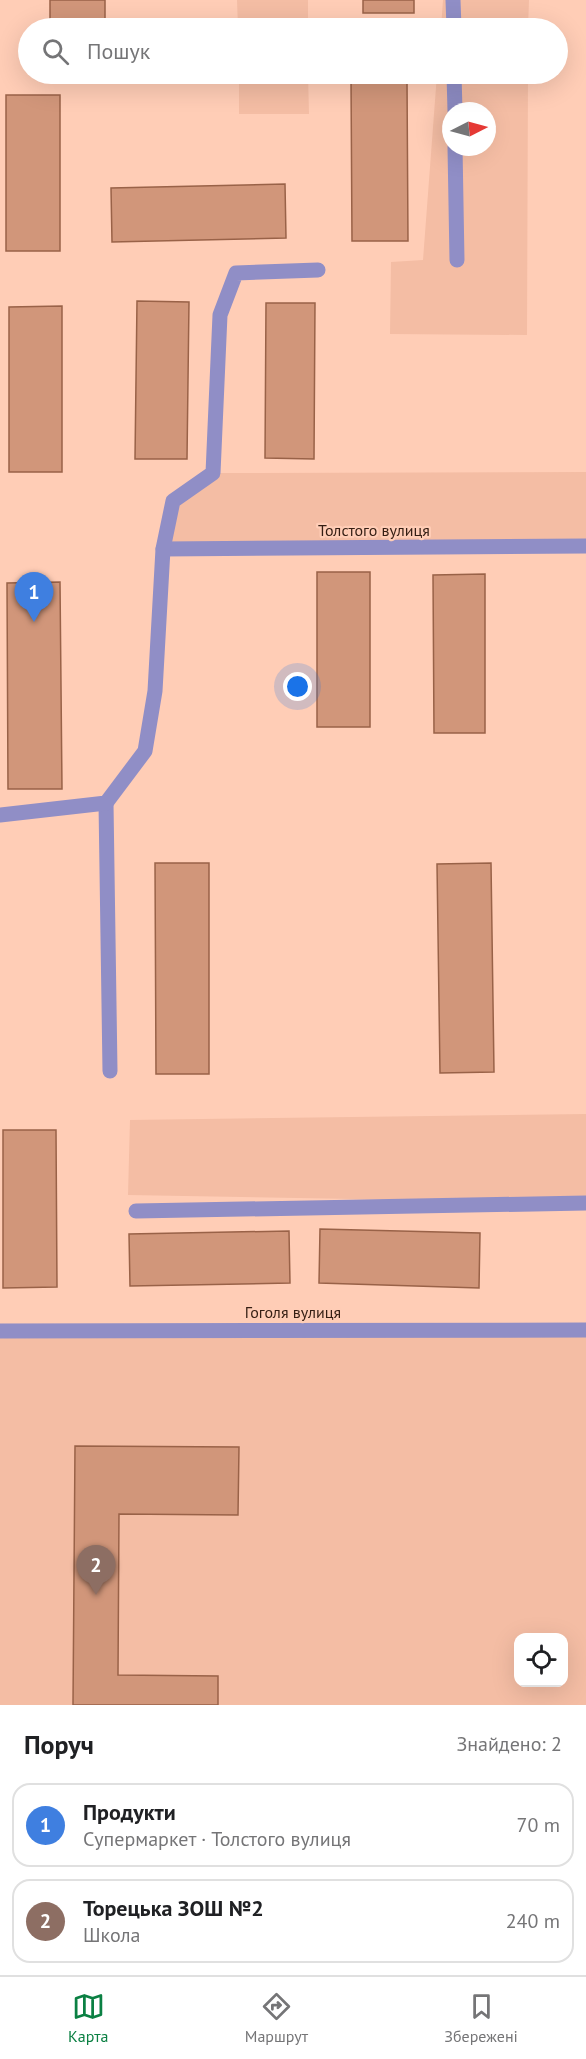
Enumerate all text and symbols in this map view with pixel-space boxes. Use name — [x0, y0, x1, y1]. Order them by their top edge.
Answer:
search box — [18, 18, 568, 84]
icon: search — [39, 35, 72, 68]
text: Пошук — [87, 37, 150, 65]
north arrow — [442, 102, 496, 156]
street label: Толстого вулиця — [318, 520, 430, 540]
pin: 1 — [15, 572, 54, 622]
your location — [283, 672, 312, 701]
street label: Гоголя вулиця — [245, 1302, 341, 1322]
pin: 2 — [76, 1546, 116, 1595]
map controls — [514, 1633, 568, 1687]
button: locate — [514, 1633, 568, 1687]
text: Поруч — [24, 1728, 94, 1761]
text: Знайдено: 2 — [456, 1731, 562, 1757]
text: Продукти — [83, 1798, 176, 1826]
text: 1 — [40, 1812, 51, 1838]
text: 70 m — [517, 1812, 560, 1838]
text: Супермаркет · Толстого вулиця — [83, 1826, 351, 1852]
text: Торецька ЗОШ №2 — [83, 1894, 264, 1922]
text: 2 — [40, 1908, 51, 1934]
text: 240 m — [506, 1908, 560, 1934]
text: Школа — [83, 1922, 140, 1948]
tab: Карта — [68, 1990, 109, 2046]
tab: Маршрут — [245, 1990, 308, 2046]
tab: Збережені — [444, 1990, 518, 2046]

